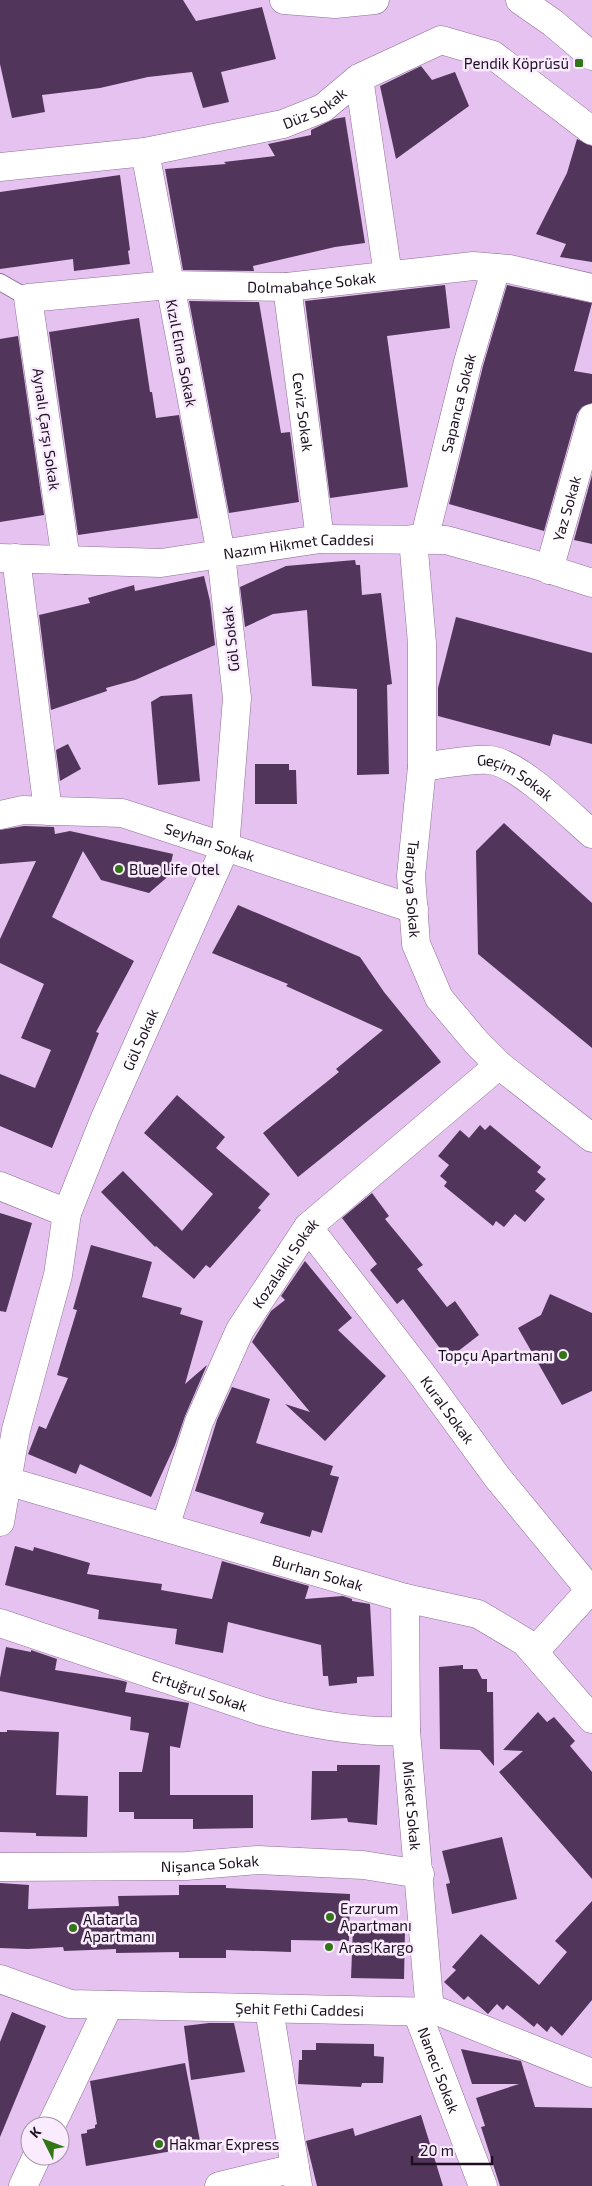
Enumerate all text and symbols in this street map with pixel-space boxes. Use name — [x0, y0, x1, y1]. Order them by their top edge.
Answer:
place label: Pendik Köprüsü — [464, 54, 569, 72]
marker: Pendik Köprüsü — [573, 57, 585, 69]
street label: Düz Sokak — [280, 83, 350, 132]
street label: Dolmabahçe Sokak — [247, 268, 377, 296]
street label: Kızıl Elma Sokak — [163, 298, 201, 409]
street label: Sapanca Sokak — [437, 351, 479, 455]
street label: Aynalı Çarşı Sokak — [29, 367, 65, 492]
street label: Ceviz Sokak — [289, 371, 318, 453]
street label: Yaz Sokak — [549, 473, 584, 543]
street label: Nazım Hikmet Caddesi — [222, 530, 374, 562]
street label: Göl Sokak — [218, 605, 242, 673]
street label: Geçim Sokak — [477, 751, 557, 804]
street label: Seyhan Sokak — [162, 819, 258, 865]
street label: Tarabya Sokak — [402, 839, 425, 939]
place label: Blue Life Otel — [129, 860, 220, 878]
marker: Blue Life Otel — [113, 863, 125, 875]
street label: Göl Sokak — [118, 1005, 162, 1073]
street label: Kozalaklı Sokak — [248, 1213, 322, 1311]
place label: Topçu Apartmanı — [438, 1346, 553, 1365]
marker: Topçu Apartmanı — [557, 1349, 569, 1361]
street label: Kural Sokak — [417, 1372, 479, 1447]
street label: Burhan Sokak — [270, 1551, 366, 1594]
street label: Ertuğrul Sokak — [150, 1666, 250, 1715]
street label: Misket Sokak — [400, 1760, 425, 1851]
street label: Nişanca Sokak — [161, 1851, 260, 1876]
place label: Erzurum Apartmanı — [340, 1899, 412, 1934]
place label: Alatarla Apartmanı — [83, 1910, 155, 1945]
marker: Erzurum Apartmanı — [324, 1911, 336, 1923]
marker: Alatarla Apartmanı — [67, 1922, 79, 1934]
place label: Aras Kargo — [339, 1938, 413, 1956]
marker: Aras Kargo — [323, 1941, 335, 1953]
street label: Şehit Fethi Caddesi — [235, 1999, 364, 2019]
street label: Naneci Sokak — [415, 2024, 464, 2116]
north arrow — [20, 2116, 70, 2166]
text: K — [26, 2123, 44, 2141]
scale bar — [412, 2134, 492, 2166]
place label: Hakmar Express — [169, 2135, 279, 2153]
marker: Hakmar Express — [153, 2138, 165, 2150]
text: 20 m — [420, 2141, 454, 2159]

